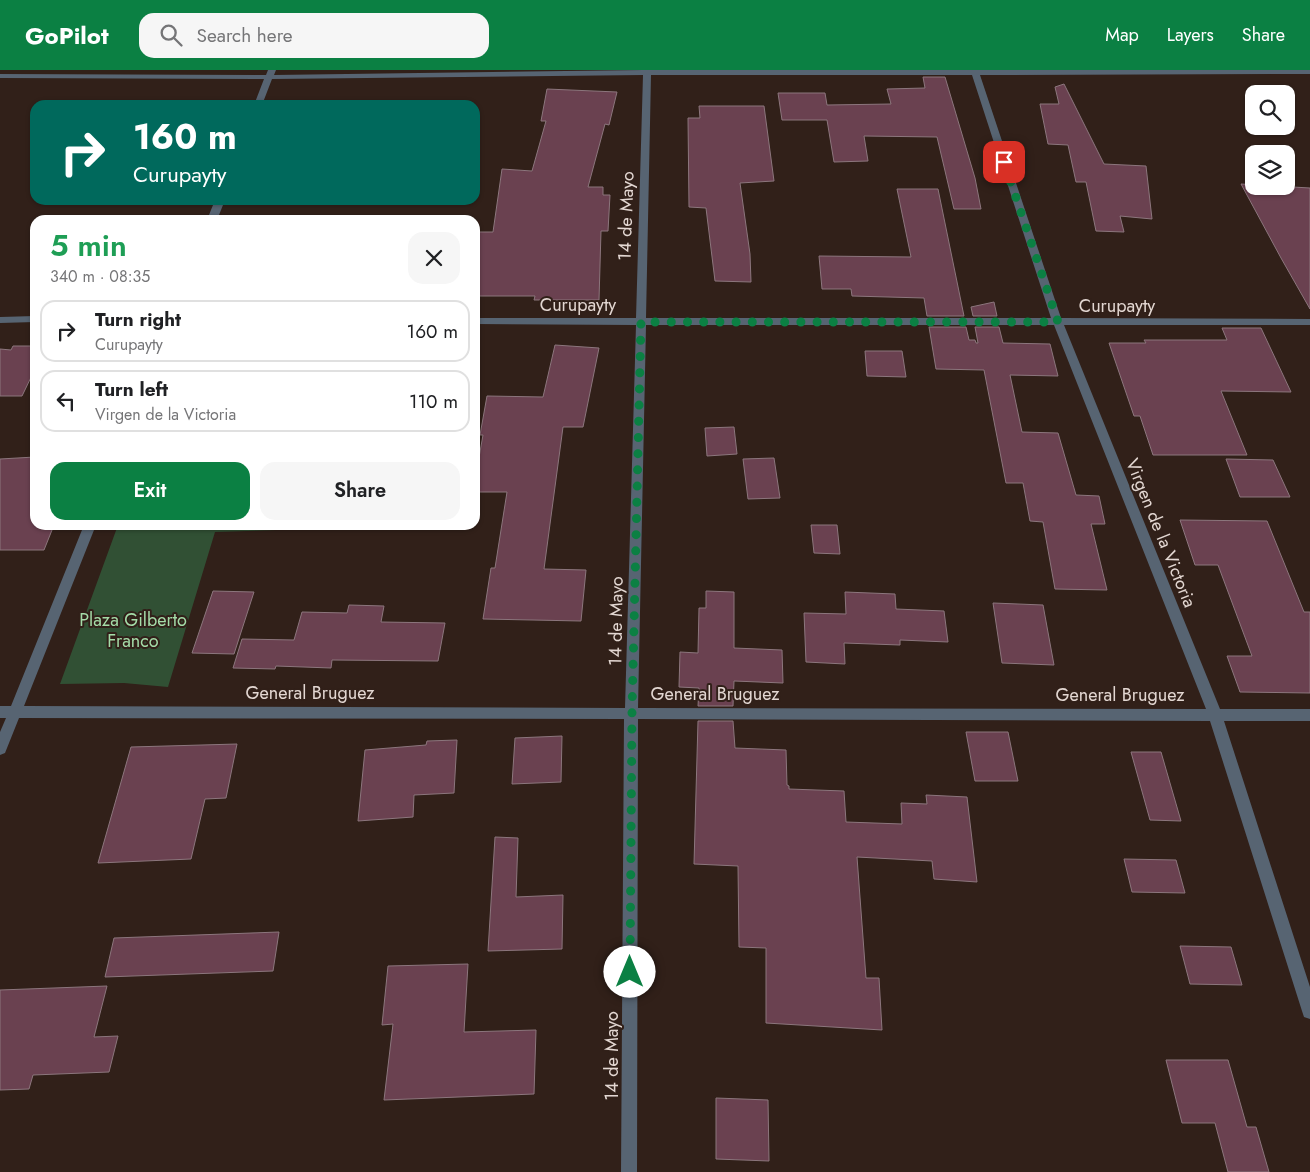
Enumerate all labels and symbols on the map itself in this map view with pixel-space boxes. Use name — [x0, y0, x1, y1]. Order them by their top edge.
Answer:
pin — [983, 141, 1025, 183]
street label: 14 de Mayo — [611, 171, 641, 261]
street label: Curupayty — [540, 292, 616, 318]
street label: Curupayty — [1079, 293, 1155, 319]
street label: Virgen de la Victoria — [1119, 455, 1203, 611]
street label: 14 de Mayo — [602, 576, 630, 666]
park label: Plaza Gilberto Franco — [79, 607, 187, 654]
street label: General Bruguez — [246, 680, 375, 706]
street label: General Bruguez — [651, 681, 780, 707]
street label: General Bruguez — [1056, 682, 1185, 708]
position arrow — [603, 945, 655, 997]
street label: 14 de Mayo — [599, 1011, 625, 1101]

